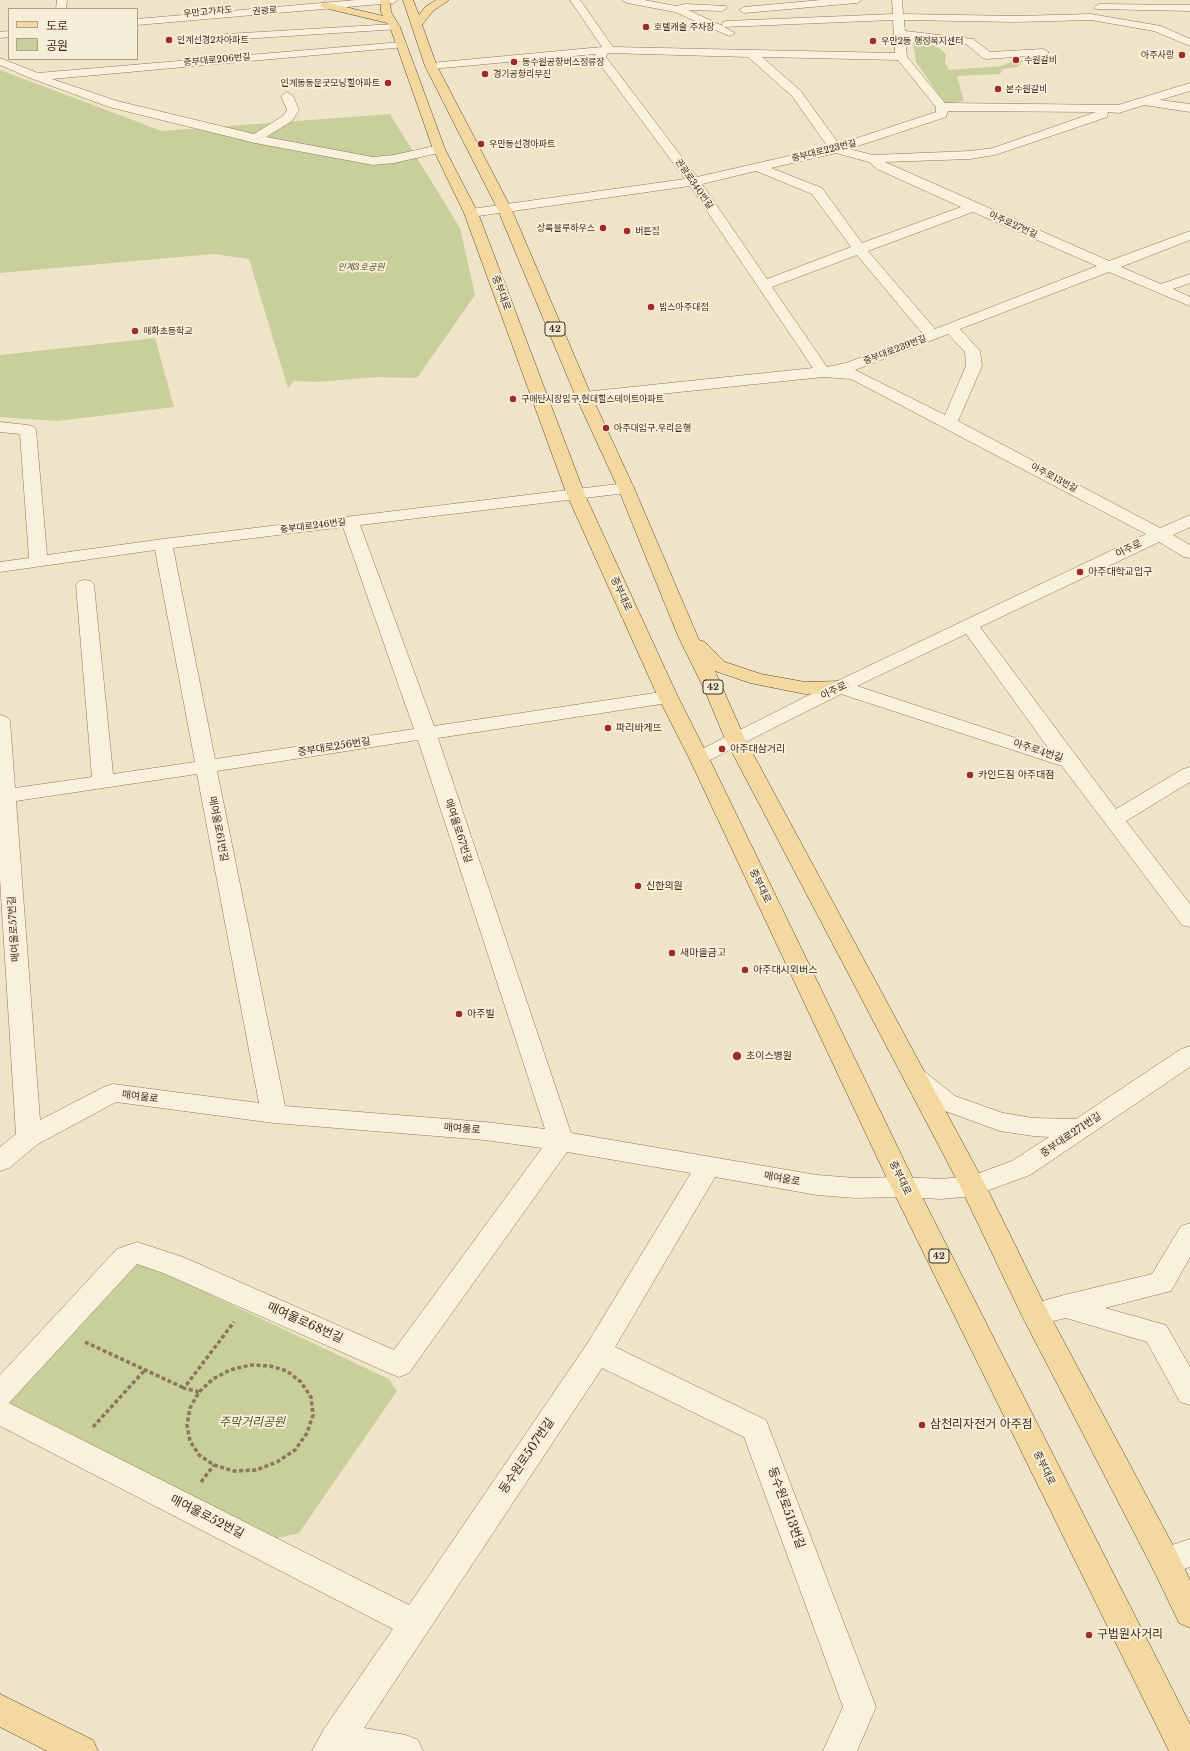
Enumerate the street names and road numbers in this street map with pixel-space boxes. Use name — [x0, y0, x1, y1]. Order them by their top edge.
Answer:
street label: 우만고가차도 — [183, 4, 233, 20]
street label: 권광로 — [252, 5, 278, 17]
street label: 중부대로206번길 — [183, 52, 251, 68]
street label: 중부대로223번길 — [791, 138, 857, 164]
street label: 권광로340번길 — [673, 157, 715, 211]
street label: 아주로27번길 — [987, 210, 1039, 240]
street label: 중부대로 — [489, 274, 513, 312]
road number: 42 — [545, 322, 565, 336]
street label: 중부대로239번길 — [862, 333, 928, 367]
street label: 아주로13번길 — [1029, 461, 1079, 495]
street label: 중부대로246번길 — [279, 517, 347, 535]
street label: 아주로 — [1114, 538, 1144, 560]
street label: 중부대로 — [608, 575, 634, 613]
road number: 42 — [703, 680, 723, 694]
street label: 아주로 — [819, 680, 849, 702]
street label: 중부대로256번길 — [297, 735, 371, 759]
street label: 아주로4번길 — [1011, 737, 1065, 765]
street label: 매여울로61번길 — [206, 795, 230, 863]
street label: 매여울로67번길 — [442, 797, 474, 865]
street label: 중부대로 — [747, 867, 773, 905]
street label: 매여울로57번길 — [6, 896, 22, 962]
street label: 매여울로 — [121, 1089, 159, 1105]
street label: 중부대로271번길 — [1038, 1110, 1104, 1160]
street label: 매여울로 — [443, 1121, 481, 1137]
street label: 중부대로 — [887, 1159, 913, 1197]
street label: 매여울로 — [763, 1170, 801, 1188]
road number: 42 — [929, 1249, 949, 1263]
street label: 매여울로68번길 — [265, 1300, 345, 1346]
street label: 동수원로507번길 — [497, 1416, 557, 1496]
street label: 중부대로 — [1031, 1449, 1057, 1487]
street label: 동수원로513번길 — [765, 1465, 807, 1551]
street label: 매여울로52번길 — [168, 1492, 246, 1542]

